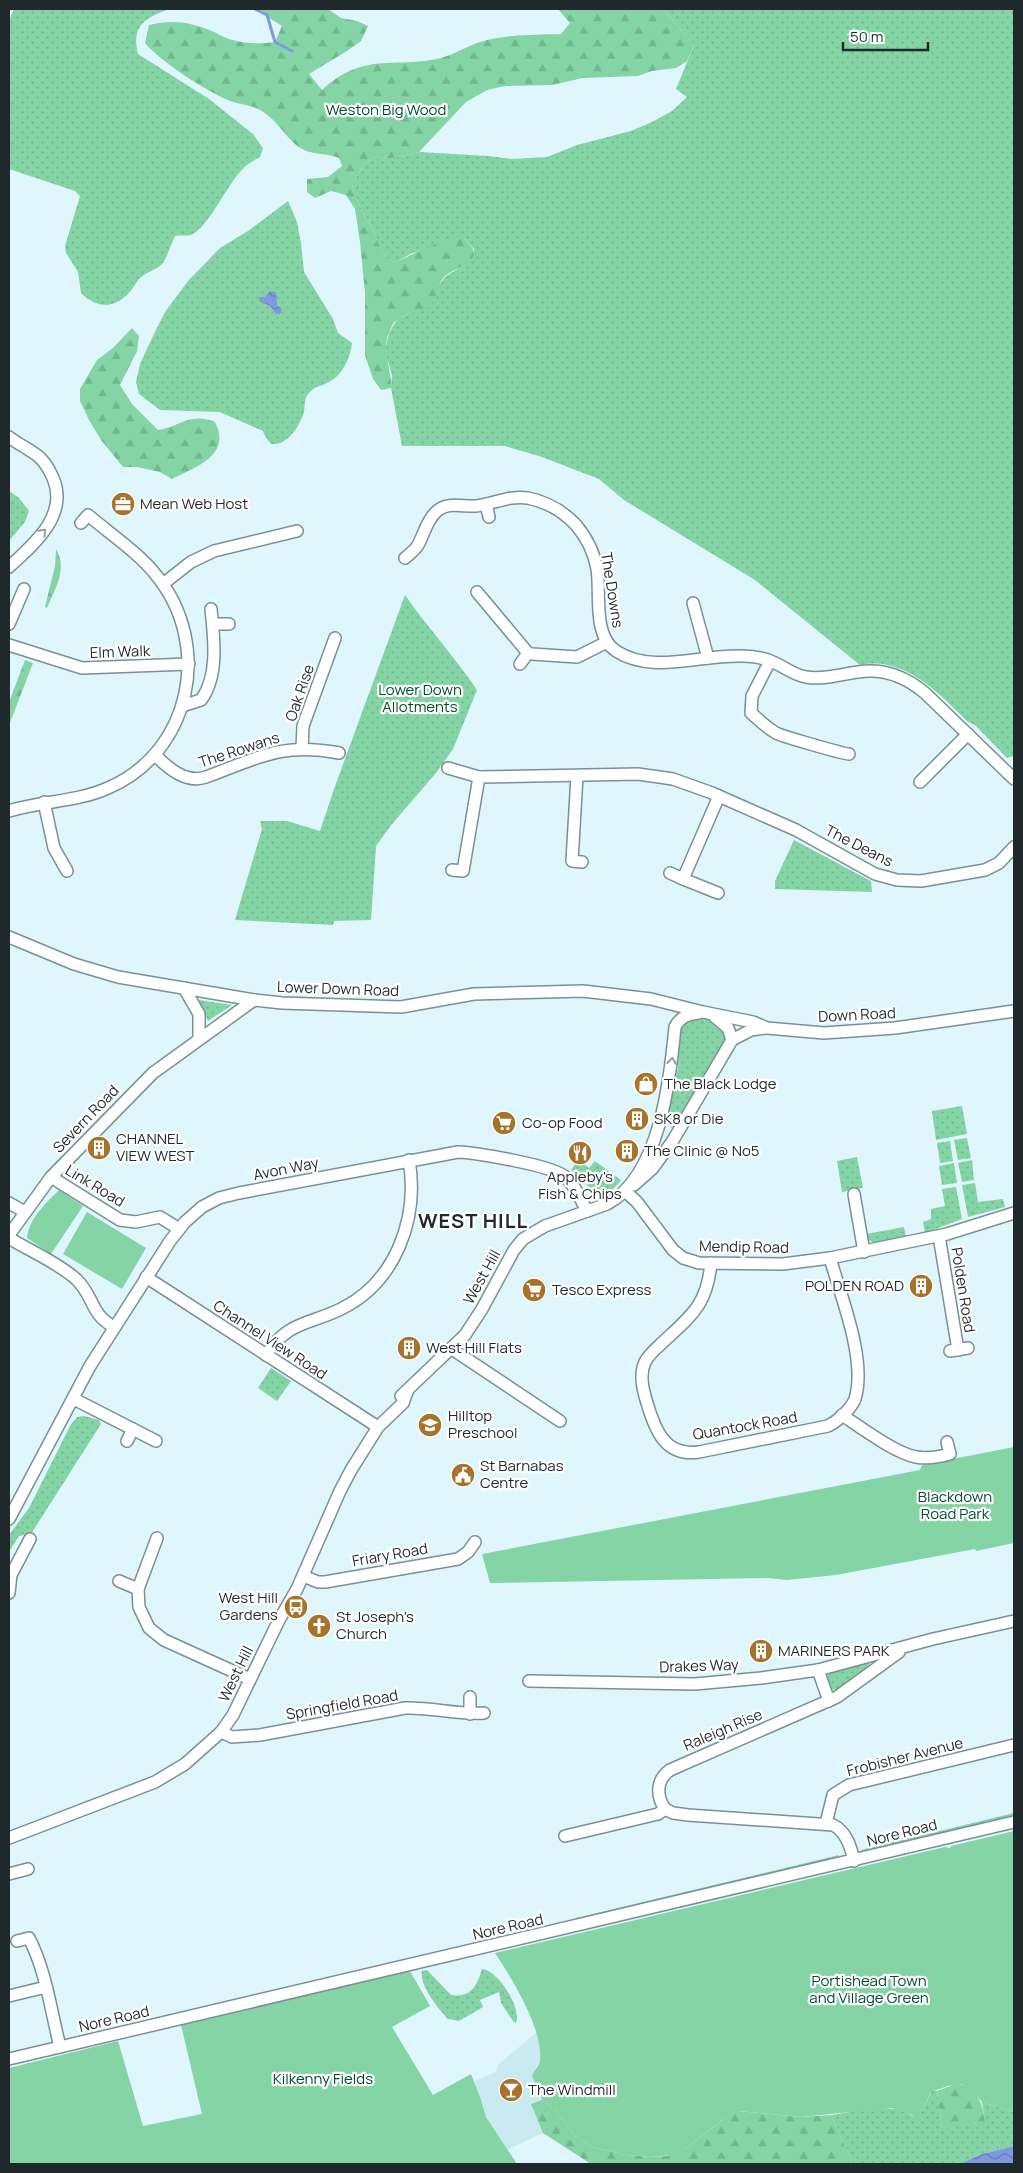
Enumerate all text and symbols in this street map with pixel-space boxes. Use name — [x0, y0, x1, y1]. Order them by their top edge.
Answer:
scale bar — [843, 20, 928, 52]
text: 50 m — [850, 26, 884, 47]
park label: Weston Big Wood — [326, 99, 446, 120]
office icon: Mean Web Host — [110, 491, 136, 517]
place label: Mean Web Host — [140, 493, 248, 514]
one-way arrow — [37, 529, 46, 538]
street label: The Downs — [596, 550, 629, 629]
street label: Elm Walk — [89, 640, 151, 663]
street label: Oak Rise — [280, 661, 319, 724]
park label: Lower Down Allotments — [378, 679, 462, 717]
street label: The Rowans — [196, 727, 282, 772]
street label: The Deans — [822, 820, 897, 872]
street label: Lower Down Road — [277, 976, 399, 1001]
street label: Down Road — [818, 1002, 896, 1027]
one-way arrow — [666, 1057, 677, 1065]
shop icon: The Black Lodge — [633, 1071, 659, 1097]
place label: The Black Lodge — [664, 1073, 777, 1094]
street label: Severn Road — [48, 1080, 123, 1157]
building icon: SK8 or Die — [624, 1106, 650, 1132]
place label: SK8 or Die — [654, 1108, 724, 1129]
supermarket icon: Co-op Food — [491, 1110, 517, 1136]
place label: Co-op Food — [522, 1112, 603, 1133]
place label: CHANNEL VIEW WEST — [116, 1128, 195, 1166]
building icon: CHANNEL VIEW WEST — [86, 1135, 112, 1161]
building icon: The Clinic @ No5 — [614, 1138, 640, 1164]
restaurant icon: Appleby's Fish & Chips — [567, 1140, 593, 1166]
place label: The Clinic @ No5 — [644, 1140, 759, 1161]
street label: Avon Way — [251, 1152, 320, 1185]
street label: Link Road — [62, 1160, 129, 1212]
place label: Appleby's Fish & Chips — [538, 1166, 622, 1204]
district label: WEST HILL — [418, 1207, 528, 1234]
street label: Mendip Road — [699, 1235, 789, 1258]
street label: West Hill — [458, 1246, 505, 1308]
street label: Polden Road — [946, 1246, 981, 1334]
building icon: POLDEN ROAD — [908, 1273, 934, 1299]
place label: POLDEN ROAD — [805, 1275, 904, 1296]
supermarket icon: Tesco Express — [521, 1277, 547, 1303]
place label: Tesco Express — [552, 1279, 652, 1300]
street label: Channel View Road — [209, 1295, 331, 1384]
building icon: West Hill Flats — [396, 1335, 422, 1361]
place label: West Hill Flats — [426, 1337, 522, 1358]
place label: Hilltop Preschool — [448, 1405, 517, 1443]
street label: Quantock Road — [691, 1406, 799, 1445]
school or university icon: Hilltop Preschool — [417, 1412, 443, 1438]
place label: St Barnabas Centre — [480, 1455, 564, 1493]
public building icon: St Barnabas Centre — [450, 1462, 476, 1488]
park label: Blackdown Road Park — [918, 1486, 992, 1524]
street label: Friary Road — [350, 1538, 429, 1571]
place label: West Hill Gardens — [218, 1587, 278, 1625]
bus stop icon: West Hill Gardens — [283, 1594, 309, 1620]
place label: St Joseph's Church — [336, 1606, 414, 1644]
church icon: St Joseph's Church — [306, 1613, 332, 1639]
building icon: MARINERS PARK — [748, 1638, 774, 1664]
place label: MARINERS PARK — [778, 1640, 890, 1661]
street label: West Hill — [213, 1642, 258, 1705]
street label: Drakes Way — [659, 1654, 739, 1677]
street label: Springfield Road — [284, 1684, 400, 1725]
street label: Raleigh Rise — [680, 1703, 766, 1756]
street label: Frobisher Avenue — [844, 1732, 966, 1781]
street label: Nore Road — [865, 1814, 939, 1851]
street label: Nore Road — [471, 1908, 545, 1945]
park label: Portishead Town and Village Green — [809, 1970, 929, 2008]
street label: Nore Road — [77, 2000, 151, 2037]
park label: Kilkenny Fields — [273, 2068, 373, 2089]
bar icon: The Windmill — [498, 2077, 524, 2103]
place label: The Windmill — [528, 2079, 616, 2100]

